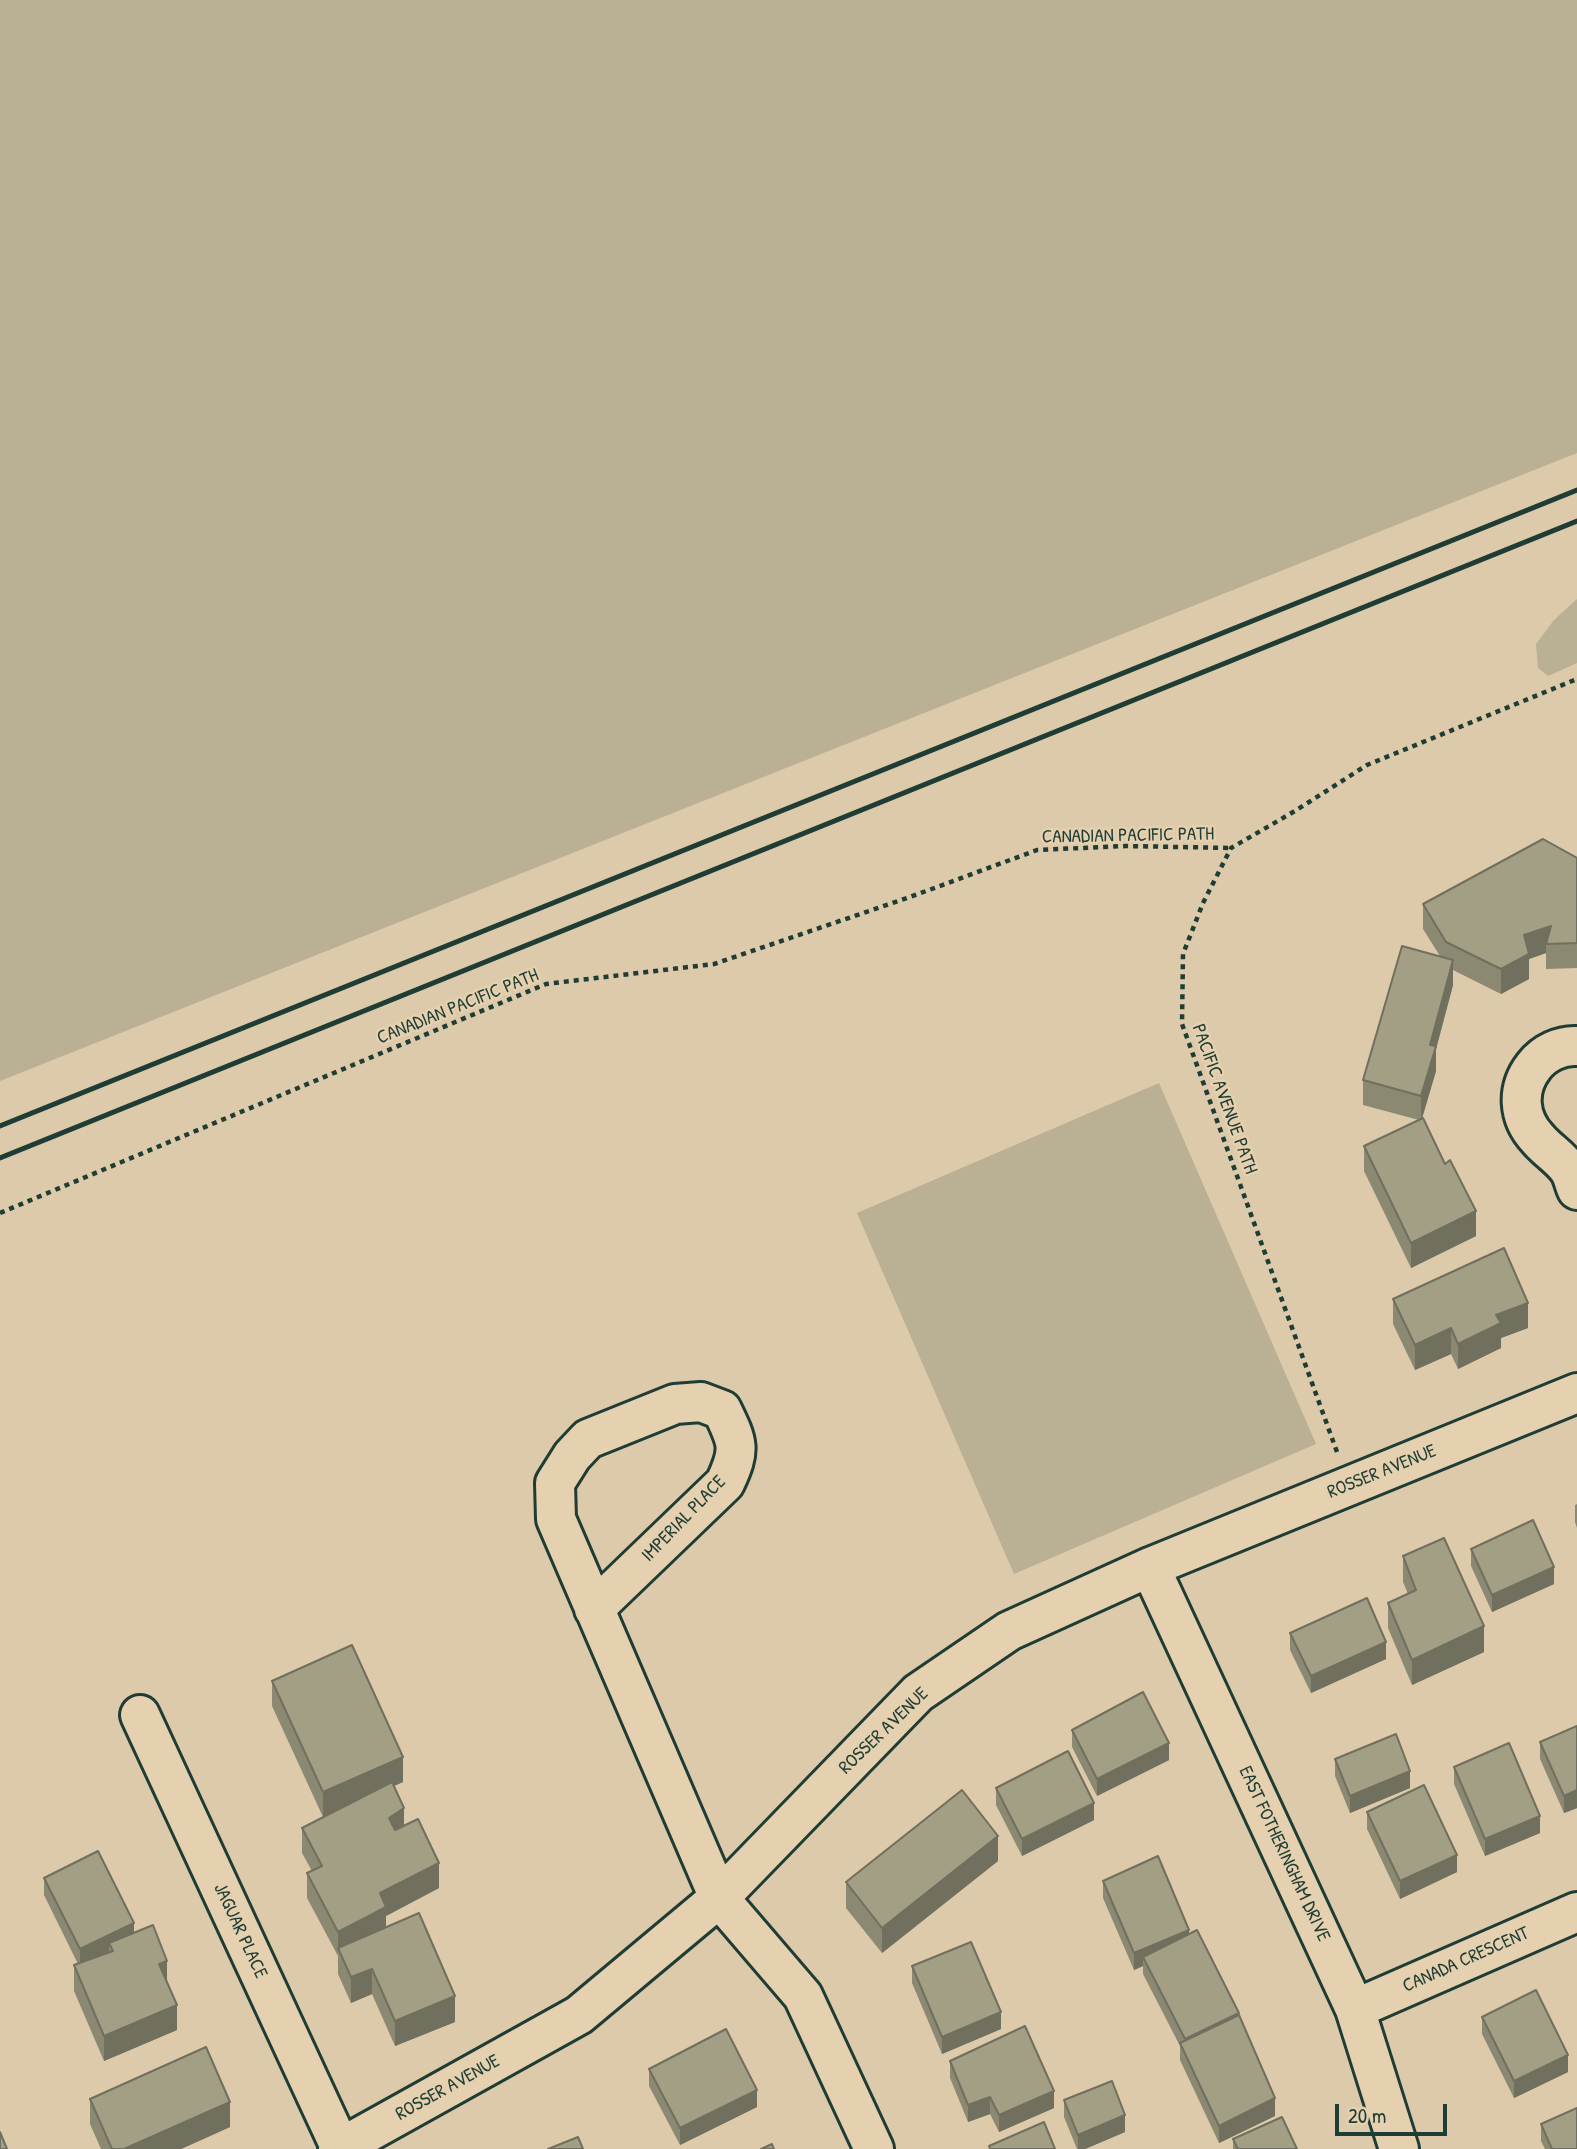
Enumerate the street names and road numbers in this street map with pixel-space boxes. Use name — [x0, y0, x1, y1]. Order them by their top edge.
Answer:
street label: CANADIAN PACIFIC PATH — [1042, 823, 1214, 849]
street label: CANADIAN PACIFIC PATH — [374, 964, 542, 1050]
street label: PACIFIC AVENUE PATH — [1186, 1021, 1262, 1177]
street label: ROSSER AVENUE — [1324, 1440, 1440, 1504]
street label: IMPERIAL PLACE — [637, 1471, 731, 1567]
street label: ROSSER AVENUE — [835, 1683, 933, 1779]
street label: EAST FOTHERINGHAM DRIVE — [1233, 1763, 1335, 1945]
street label: JAGUAR PLACE — [208, 1880, 272, 1982]
street label: CANADA CRESCENT — [1399, 1922, 1533, 1998]
street label: ROSSER AVENUE — [392, 2050, 504, 2126]

